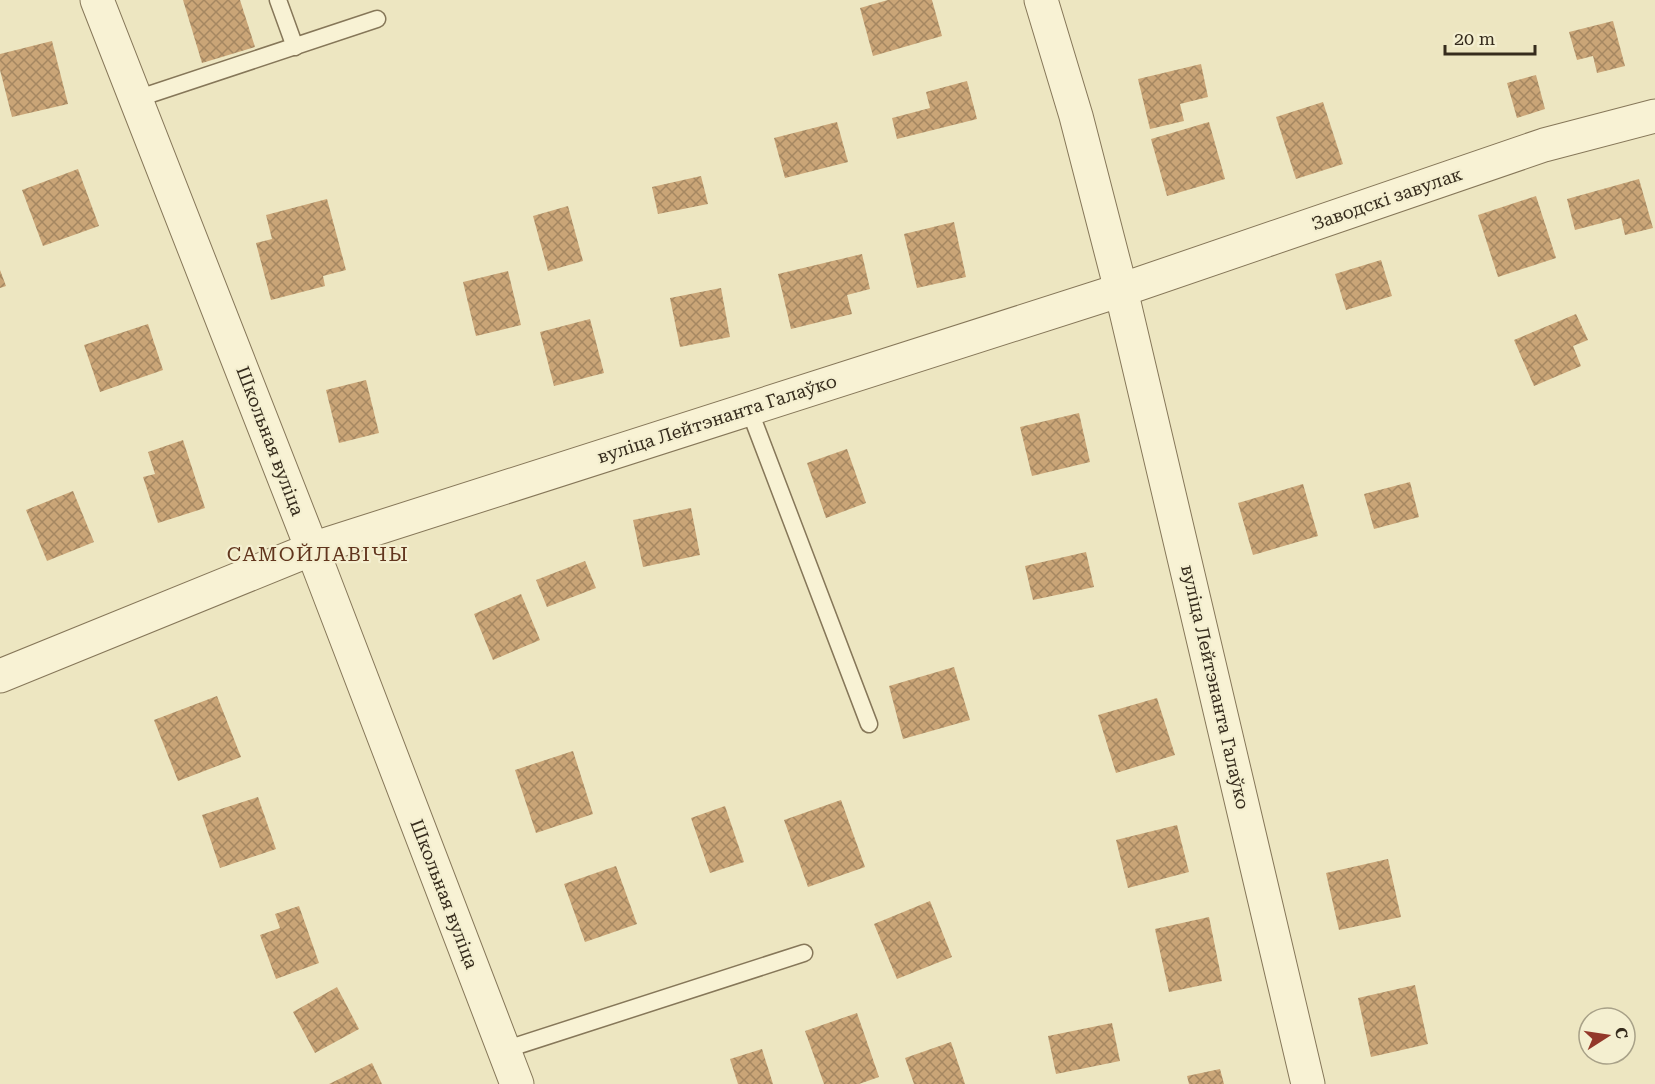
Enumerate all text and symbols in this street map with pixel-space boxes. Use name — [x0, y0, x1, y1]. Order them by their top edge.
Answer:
scale bar — [1445, 18, 1535, 56]
text: 20 m — [1454, 28, 1495, 49]
street label: Заводскі завулак — [1309, 163, 1465, 234]
street label: Школьная вуліца — [232, 363, 309, 519]
street label: вуліца Лейтэнанта Галаўко — [595, 370, 839, 467]
district label: САМОЙЛАВІЧЫ — [227, 542, 409, 566]
street label: вуліца Лейтэнанта Галаўко — [1177, 563, 1254, 811]
street label: Школьная вуліца — [406, 816, 483, 972]
north arrow — [1577, 1006, 1637, 1066]
text: С — [1611, 1026, 1632, 1040]

